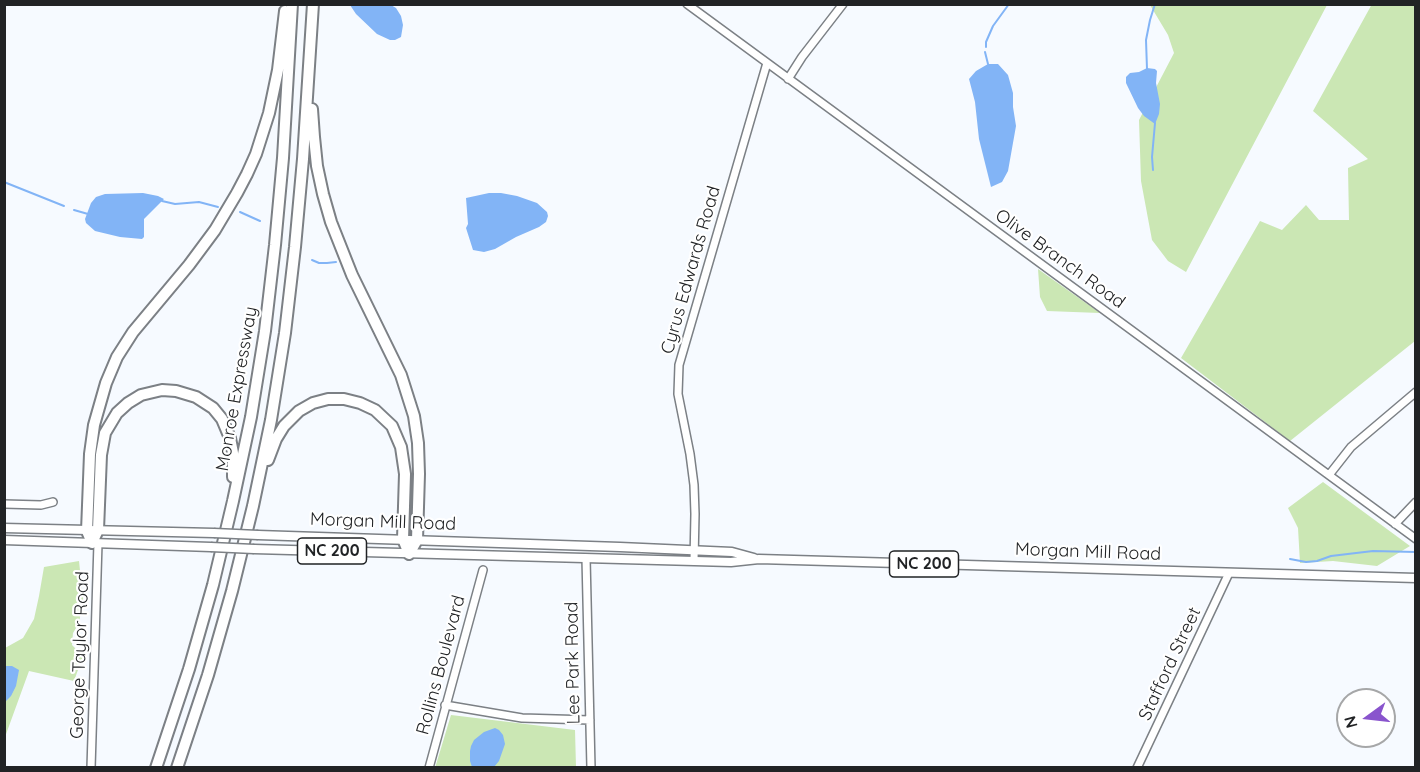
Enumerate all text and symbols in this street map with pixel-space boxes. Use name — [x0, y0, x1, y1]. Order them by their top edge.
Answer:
street label: Cyrus Edwards Road — [657, 184, 725, 356]
street label: Olive Branch Road — [991, 205, 1129, 313]
street label: Monroe Expressway — [212, 305, 262, 473]
street label: Morgan Mill Road — [309, 509, 457, 535]
road number: NC 200 — [298, 538, 366, 564]
street label: Morgan Mill Road — [1014, 539, 1162, 565]
road number: NC 200 — [890, 551, 958, 577]
street label: George Taylor Road — [66, 571, 94, 739]
street label: Rollins Boulevard — [412, 593, 470, 737]
street label: Lee Park Road — [561, 602, 585, 724]
street label: Stafford Street — [1134, 604, 1206, 724]
north arrow — [1336, 688, 1396, 748]
text: N — [1339, 714, 1362, 730]

